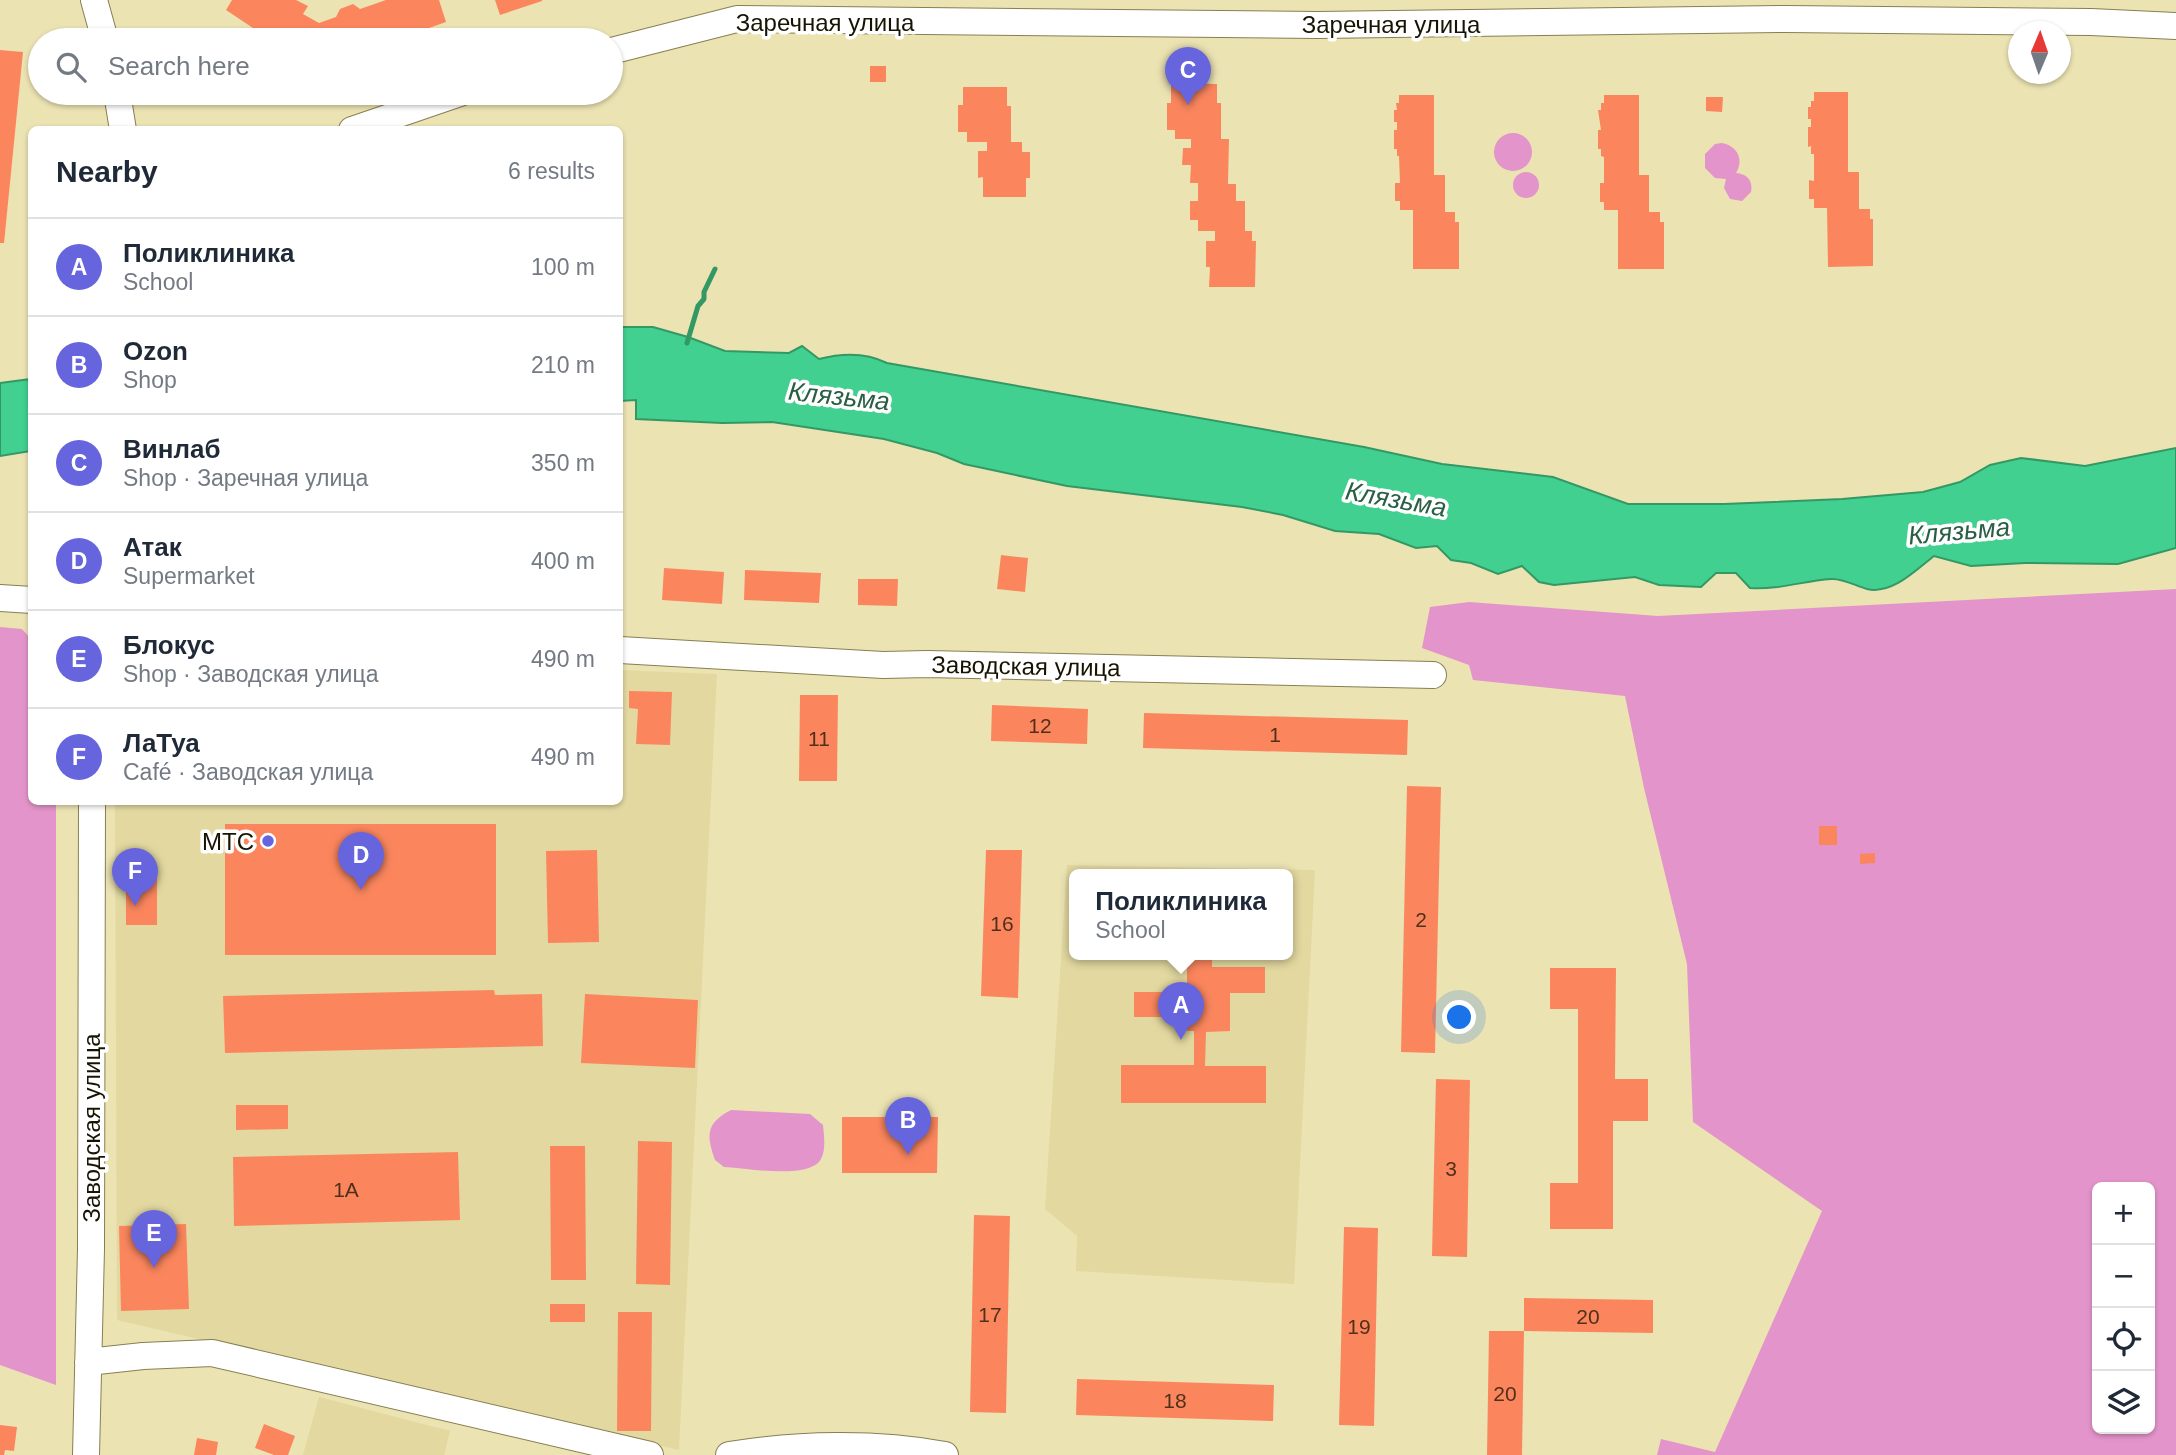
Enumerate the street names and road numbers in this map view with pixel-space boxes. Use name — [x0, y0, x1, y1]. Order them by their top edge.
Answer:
street label: Заречная улица — [736, 9, 915, 36]
street label: Заречная улица — [1302, 11, 1481, 38]
street label: Заводская улица — [931, 651, 1121, 681]
street label: Заводская улица — [78, 1033, 105, 1223]

